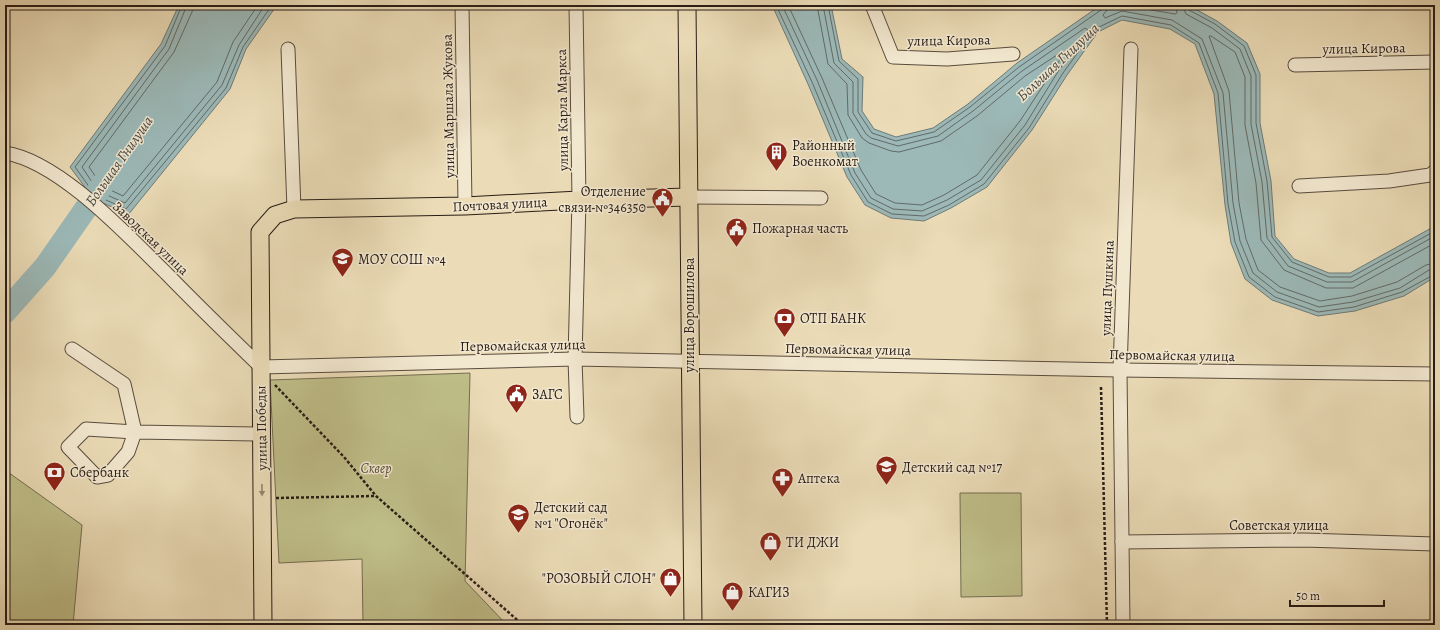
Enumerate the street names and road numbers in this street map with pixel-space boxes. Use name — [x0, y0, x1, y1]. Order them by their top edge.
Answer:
street label: улица Кирова — [906, 30, 991, 51]
street label: улица Маршала Жукова — [438, 33, 459, 179]
street label: улица Кирова — [1321, 38, 1406, 59]
street label: улица Карла Маркса — [552, 48, 573, 172]
street label: Почтовая улица — [452, 192, 549, 216]
street label: Заводская улица — [108, 197, 193, 280]
street label: улица Пушкина — [1096, 239, 1119, 337]
street label: улица Ворошилова — [680, 257, 699, 374]
street label: Первомайская улица — [460, 335, 587, 356]
street label: Первомайская улица — [785, 339, 912, 360]
street label: Первомайская улица — [1109, 345, 1236, 366]
street label: улица Победы — [251, 385, 272, 472]
street label: Советская улица — [1229, 516, 1329, 535]

